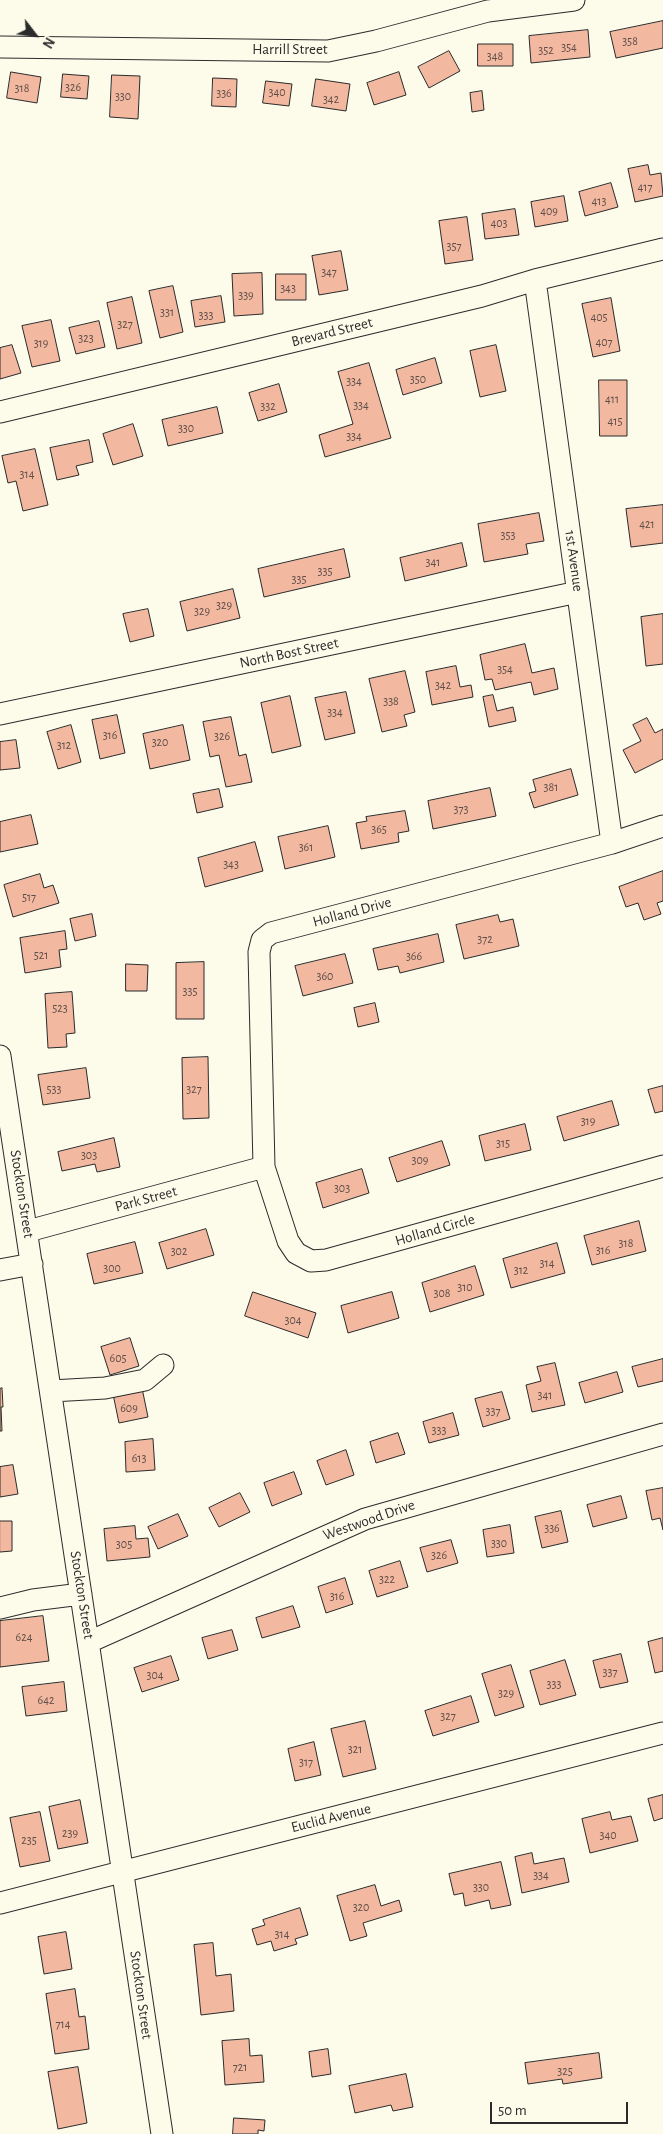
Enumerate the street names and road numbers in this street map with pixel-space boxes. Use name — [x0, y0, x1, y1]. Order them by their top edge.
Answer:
street label: Harrill Street — [252, 40, 328, 58]
street label: Brevard Street — [290, 313, 374, 351]
street label: 1st Avenue — [561, 529, 587, 593]
street label: North Bost Street — [238, 634, 340, 672]
street label: Holland Drive — [311, 893, 393, 931]
street label: Stockton Street — [6, 1149, 38, 1239]
street label: Park Street — [113, 1182, 179, 1216]
street label: Holland Circle — [393, 1210, 477, 1250]
street label: Westwood Drive — [321, 1496, 417, 1544]
street label: Stockton Street — [66, 1550, 98, 1640]
street label: Euclid Avenue — [289, 1799, 373, 1837]
street label: Stockton Street — [126, 1950, 156, 2040]

